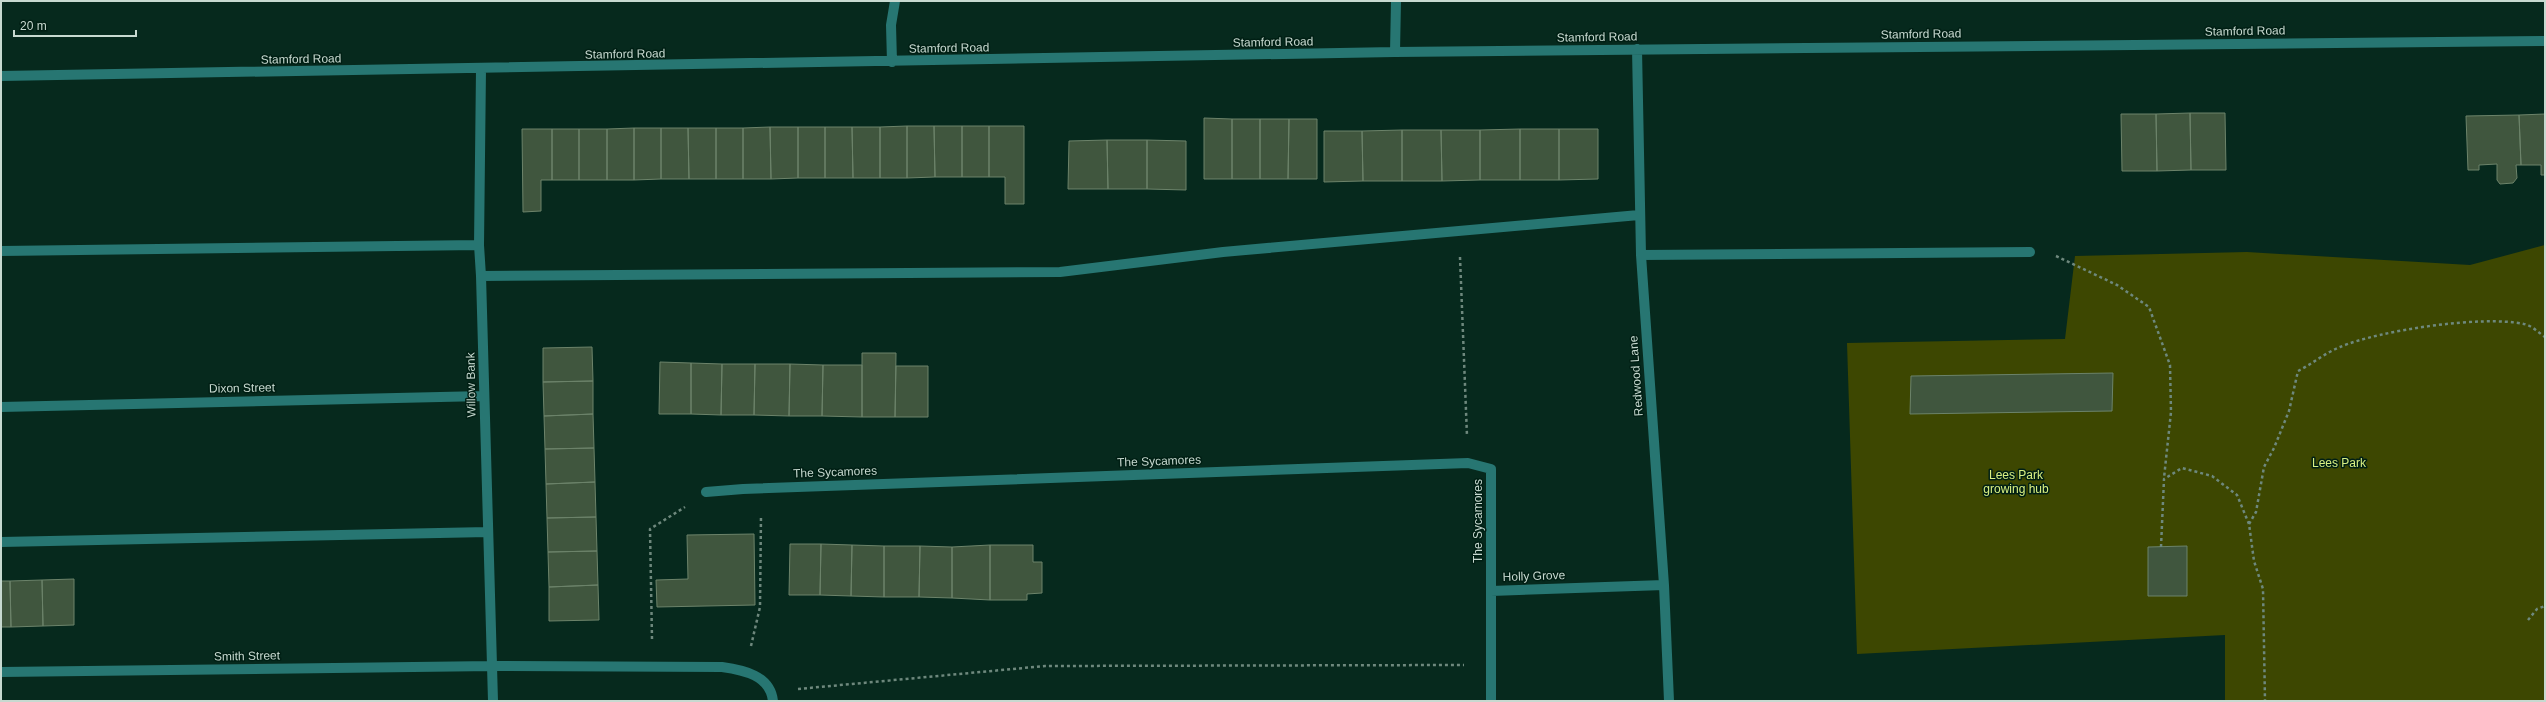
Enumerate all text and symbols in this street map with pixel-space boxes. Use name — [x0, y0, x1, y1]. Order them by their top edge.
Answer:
scale bar — [14, 12, 136, 38]
text: 20 m — [20, 19, 47, 33]
street label: Stamford Road — [2205, 23, 2285, 39]
street label: Stamford Road — [1881, 26, 1961, 42]
street label: Stamford Road — [1557, 29, 1637, 45]
street label: Stamford Road — [1233, 34, 1313, 50]
street label: Stamford Road — [909, 40, 989, 56]
street label: Stamford Road — [585, 46, 665, 62]
street label: Stamford Road — [261, 51, 341, 67]
street label: Redwood Lane — [1626, 335, 1646, 417]
street label: Willow Bank — [463, 351, 479, 418]
street label: Dixon Street — [209, 380, 276, 396]
street label: The Sycamores — [1117, 453, 1201, 469]
park label: Lees Park — [2312, 456, 2367, 470]
street label: The Sycamores — [793, 464, 877, 480]
park label: Lees Park growing hub — [1983, 468, 2049, 496]
street label: The Sycamores — [1471, 479, 1485, 563]
street label: Holly Grove — [1502, 568, 1566, 584]
street label: Smith Street — [214, 648, 281, 664]

